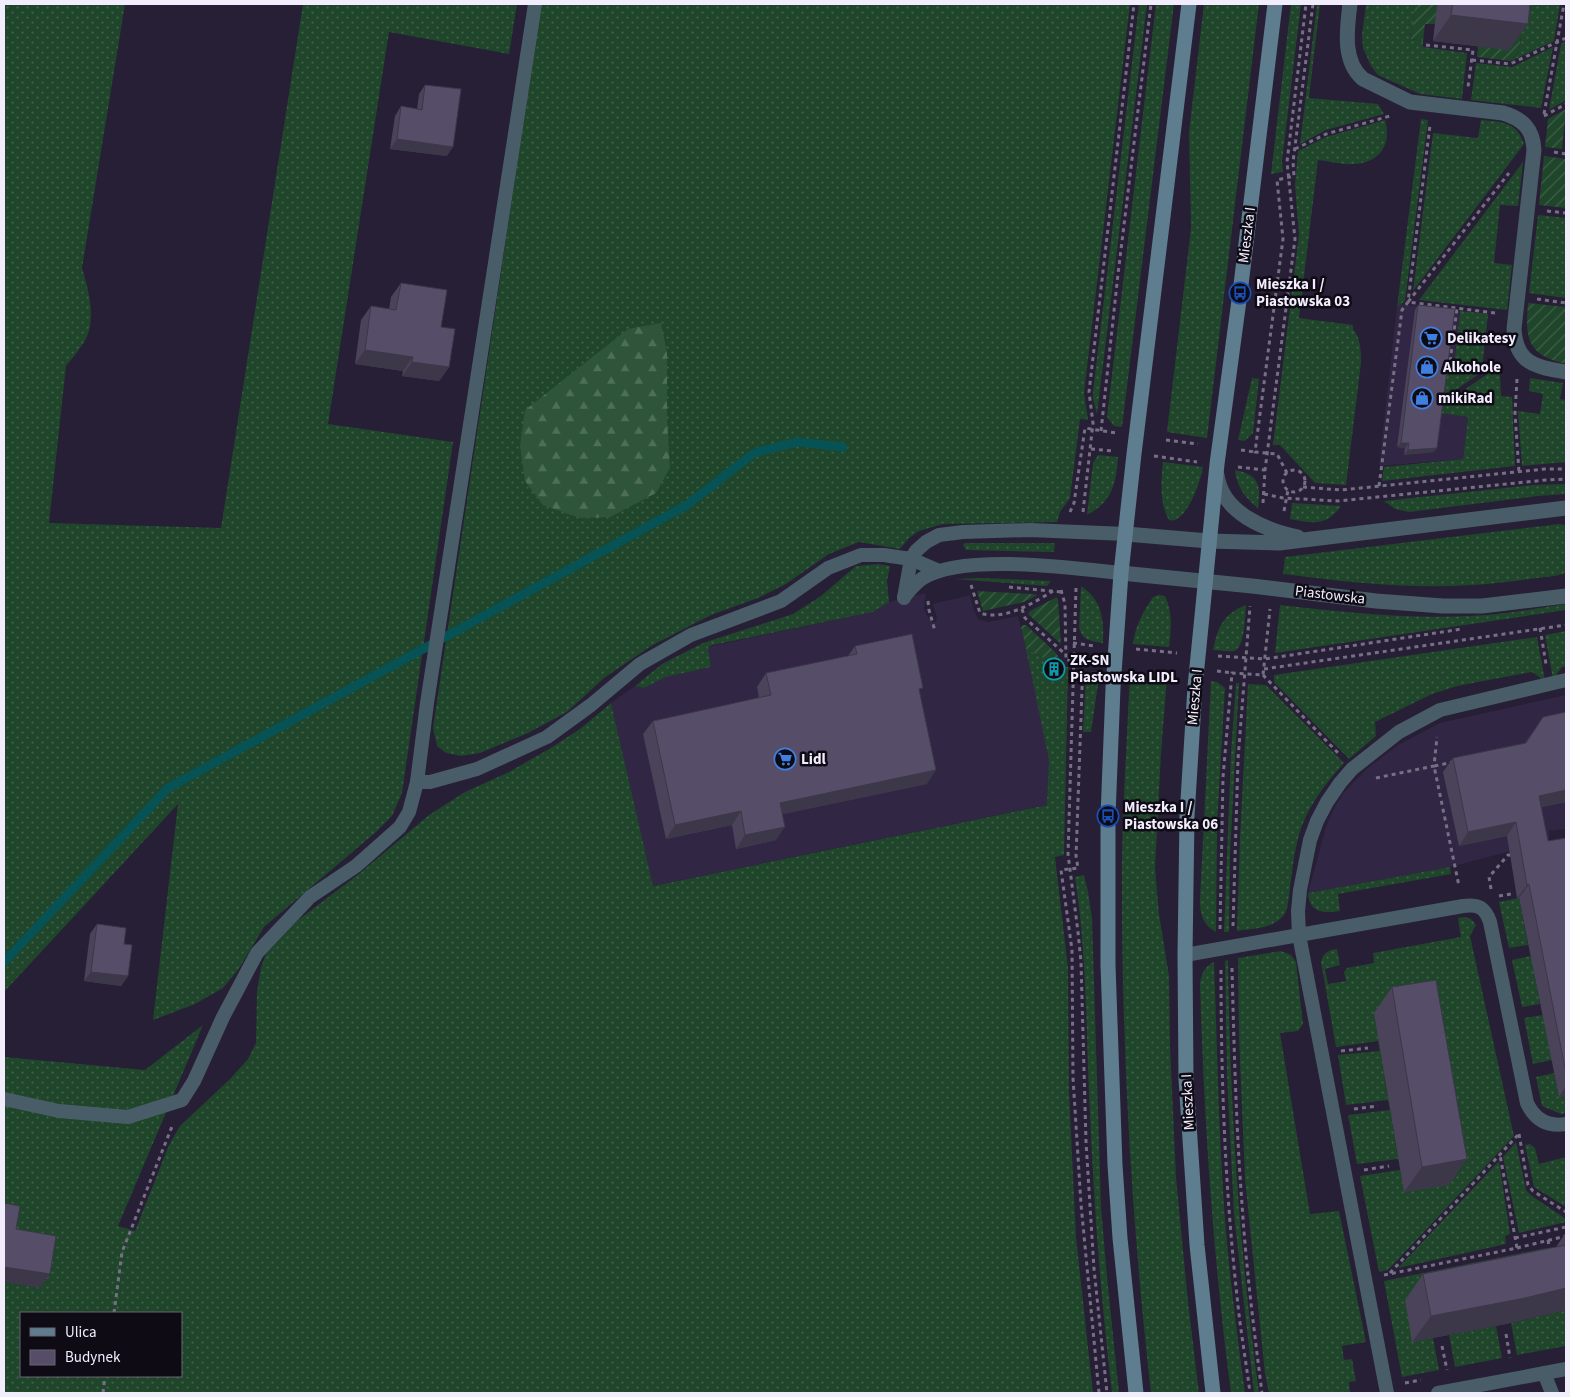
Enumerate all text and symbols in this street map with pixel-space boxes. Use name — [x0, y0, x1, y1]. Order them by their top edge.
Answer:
street label: Mieszka I — [1233, 206, 1261, 264]
place label: Mieszka I / Piastowska 03 — [1256, 274, 1350, 312]
bus stop icon: Mieszka I / Piastowska 03 — [1228, 281, 1252, 305]
supermarket icon: Delikatesy — [1419, 326, 1443, 350]
place label: Delikatesy — [1447, 328, 1516, 349]
shop icon: Alkohole — [1415, 355, 1439, 379]
place label: Alkohole — [1442, 357, 1501, 378]
shop icon: mikiRad — [1410, 386, 1434, 410]
place label: mikiRad — [1438, 388, 1493, 409]
street label: Piastowska — [1294, 580, 1366, 610]
place label: ZK-SN Piastowska LIDL — [1070, 650, 1178, 688]
building icon: ZK-SN Piastowska LIDL — [1042, 657, 1066, 681]
street label: Mieszka I — [1182, 668, 1208, 726]
supermarket icon: Lidl — [773, 747, 797, 771]
place label: Lidl — [801, 749, 827, 770]
place label: Mieszka I / Piastowska 06 — [1124, 797, 1218, 835]
bus stop icon: Mieszka I / Piastowska 06 — [1096, 804, 1120, 828]
street label: Mieszka I — [1176, 1073, 1200, 1131]
legend — [20, 1312, 182, 1377]
text: Ulica — [65, 1322, 96, 1343]
text: Budynek — [65, 1347, 121, 1368]

